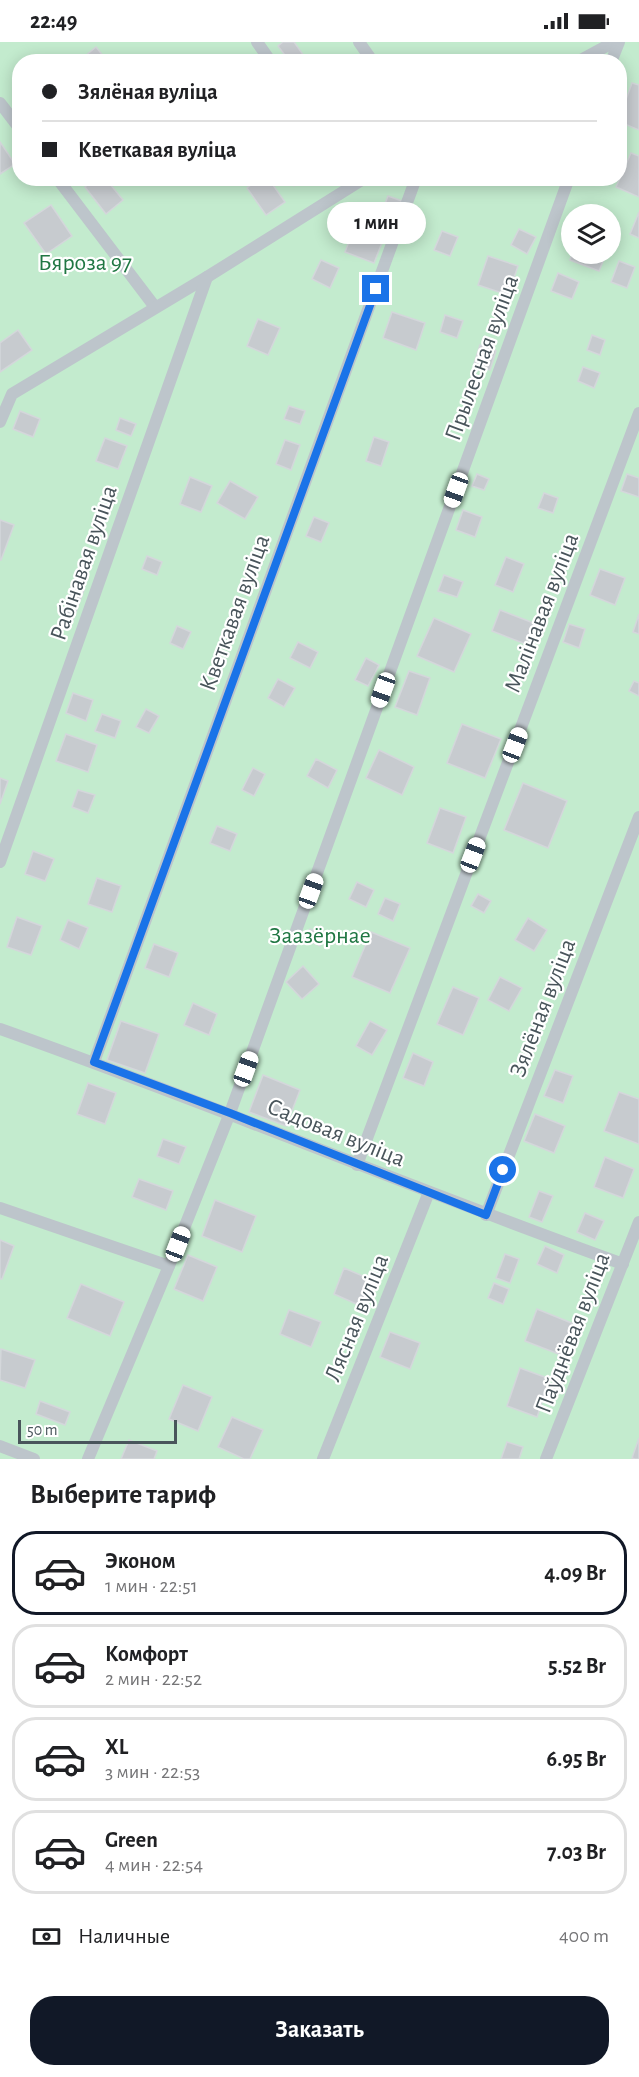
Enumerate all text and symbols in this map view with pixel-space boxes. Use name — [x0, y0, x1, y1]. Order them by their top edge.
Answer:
text: 22:49 — [30, 10, 77, 32]
text: Зялёная вуліца — [78, 81, 218, 103]
text: Кветкавая вуліца — [78, 139, 236, 161]
callout: 1 мин — [326, 202, 425, 244]
map controls — [561, 204, 621, 264]
button: layers — [561, 204, 621, 264]
text: 1 мин — [354, 213, 399, 233]
park label: Бяроза 97 — [38, 251, 132, 275]
street label: Прылесная вуліца — [441, 272, 523, 444]
route end — [362, 275, 389, 302]
car — [441, 470, 471, 510]
street label: Рабінавая вуліца — [46, 482, 122, 644]
street label: Малінавая вуліца — [501, 530, 583, 696]
street label: Кветкавая вуліца — [196, 532, 274, 694]
car — [368, 670, 398, 710]
car — [500, 725, 530, 765]
car — [458, 835, 488, 875]
car — [296, 871, 326, 911]
park label: Заазёрнае — [269, 924, 371, 948]
street label: Зялёная вуліца — [506, 936, 580, 1080]
car — [231, 1049, 261, 1089]
street label: Садовая вуліца — [264, 1094, 408, 1172]
route start — [489, 1156, 516, 1183]
car — [163, 1224, 193, 1264]
street label: Паўднёвая вуліца — [531, 1249, 615, 1417]
street label: Лясная вуліца — [321, 1251, 393, 1385]
scale bar — [18, 1417, 177, 1444]
text: 50 m — [27, 1422, 58, 1438]
text: Выберите тариф — [30, 1481, 216, 1508]
icon: car — [33, 1546, 87, 1600]
text: Эконом — [105, 1550, 176, 1572]
text: 4.09 Br — [544, 1562, 606, 1584]
text: 1 мин · 22:51 — [105, 1576, 198, 1596]
icon: car — [33, 1639, 87, 1693]
text: Комфорт — [105, 1643, 188, 1665]
text: 5.52 Br — [548, 1655, 606, 1677]
text: 2 мин · 22:52 — [105, 1669, 202, 1689]
icon: car — [33, 1732, 87, 1786]
text: XL — [105, 1736, 128, 1758]
text: 6.95 Br — [547, 1748, 606, 1770]
text: 3 мин · 22:53 — [105, 1762, 200, 1782]
icon: car — [33, 1825, 87, 1879]
text: Green — [105, 1829, 158, 1851]
text: 7.03 Br — [547, 1841, 606, 1863]
text: 4 мин · 22:54 — [105, 1855, 203, 1875]
icon: cash — [30, 1920, 63, 1953]
text: Наличные — [78, 1925, 170, 1947]
text: 400 m — [559, 1926, 609, 1946]
button: Заказать — [30, 1996, 609, 2065]

